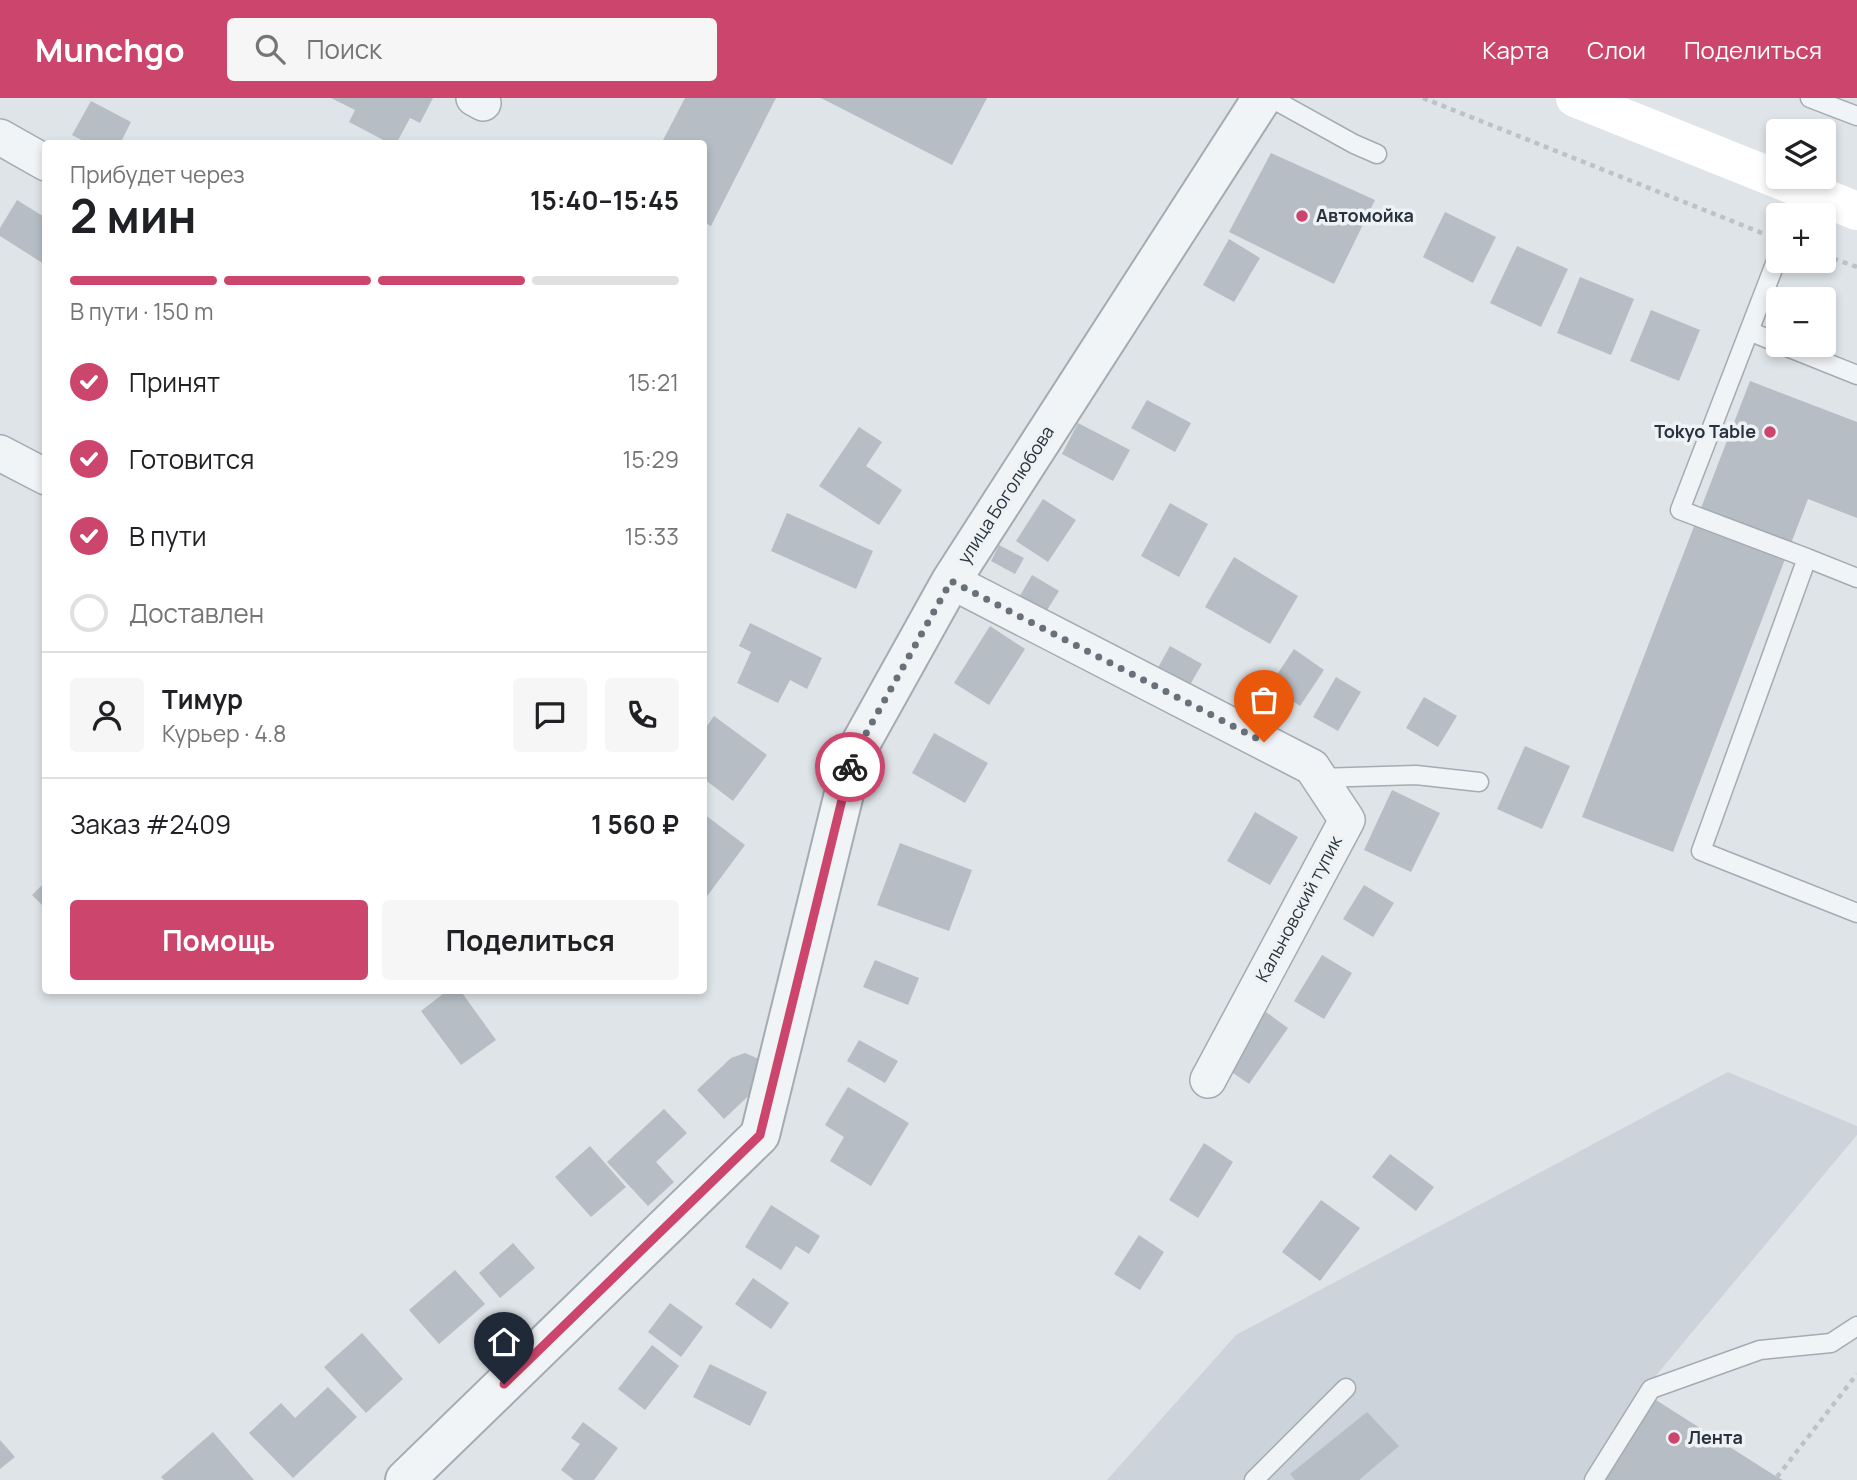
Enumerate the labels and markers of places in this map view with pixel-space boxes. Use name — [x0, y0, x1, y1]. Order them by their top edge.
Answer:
place label: Автомойка — [1316, 203, 1414, 227]
marker: Автомойка — [1294, 208, 1310, 224]
place label: Tokyo Table — [1654, 419, 1756, 443]
marker: Tokyo Table — [1762, 424, 1778, 440]
pin — [1234, 670, 1294, 742]
pin — [474, 1312, 534, 1384]
place label: Лента — [1688, 1425, 1743, 1449]
marker: Лента — [1666, 1430, 1682, 1446]

